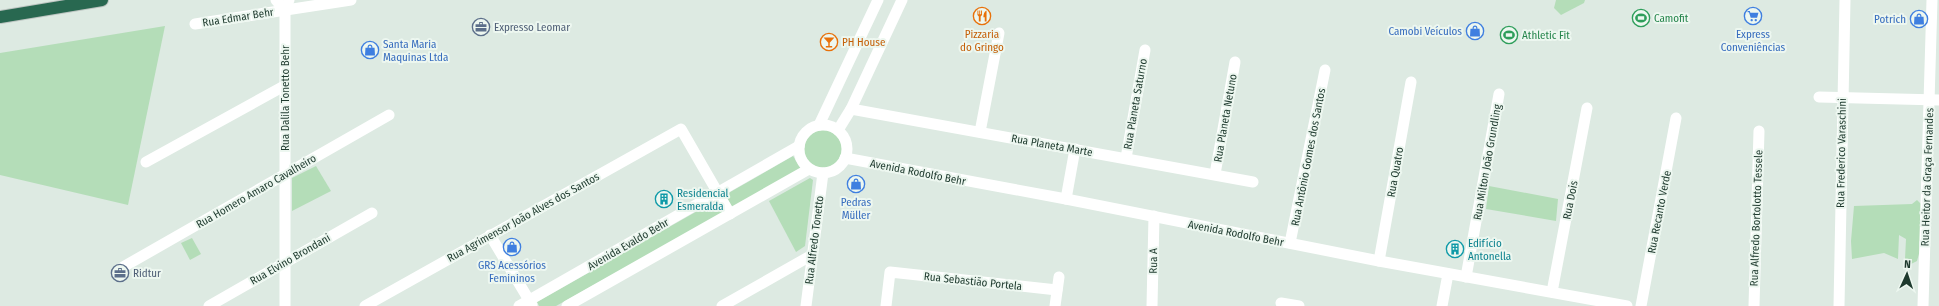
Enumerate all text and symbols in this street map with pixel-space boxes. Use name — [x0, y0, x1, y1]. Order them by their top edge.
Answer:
street label: Rua Edmar Behr — [202, 5, 275, 30]
restaurant icon: Pizzaria do Gringo — [972, 6, 992, 26]
supermarket icon: Express Conveniências — [1743, 6, 1763, 26]
sports icon: Camofit — [1631, 8, 1651, 28]
shop icon: Potrich — [1909, 9, 1929, 29]
place label: Camofit — [1654, 12, 1689, 25]
place label: Potrich — [1874, 13, 1906, 26]
office icon: Expresso Leomar — [471, 17, 491, 37]
place label: Expresso Leomar — [494, 21, 570, 34]
shop icon: Camobi Veículos — [1465, 21, 1485, 41]
place label: Camobi Veículos — [1388, 25, 1462, 38]
sports icon: Athletic Fit — [1499, 25, 1519, 45]
place label: Pizzaria do Gringo — [960, 28, 1004, 54]
place label: Express Conveniências — [1721, 28, 1786, 54]
place label: Athletic Fit — [1522, 29, 1570, 42]
bar icon: PH House — [819, 32, 839, 52]
place label: PH House — [842, 36, 885, 49]
place label: Santa Maria Maquinas Ltda — [383, 38, 448, 64]
shop icon: Santa Maria Maquinas Ltda — [360, 40, 380, 60]
street label: Rua Dalila Tonetto Behr — [279, 45, 292, 151]
street label: Rua Planeta Saturno — [1121, 57, 1150, 150]
street label: Rua Planeta Netuno — [1211, 73, 1240, 163]
street label: Rua Antônio Gomes dos Santos — [1289, 87, 1328, 227]
street label: Rua Frederico Varaschini — [1834, 98, 1849, 208]
street label: Rua Milton João Grundling — [1471, 102, 1504, 221]
street label: Rua Heitor da Graça Fernandes — [1919, 107, 1936, 246]
street label: Rua Planeta Marte — [1010, 132, 1094, 159]
street label: Rua Quatro — [1385, 146, 1406, 198]
street label: Rua Alfredo Bortolotto Tessele — [1748, 149, 1765, 287]
street label: Rua Homero Amaro Cavalheiro — [194, 152, 319, 231]
street label: Avenida Rodolfo Behr — [869, 157, 967, 188]
street label: Rua Agrimensor João Alves dos Santos — [445, 170, 602, 265]
street label: Rua Recanto Verde — [1645, 170, 1674, 255]
shop icon: Pedras Müller — [846, 174, 866, 194]
street label: Rua Dois — [1560, 179, 1581, 221]
place label: Residencial Esmeralda — [677, 187, 729, 213]
building icon: Residencial Esmeralda — [654, 189, 674, 209]
street label: Rua Alfredo Tonetto — [803, 195, 826, 285]
place label: Pedras Müller — [841, 196, 871, 222]
street label: Avenida Evaldo Behr — [585, 216, 671, 273]
street label: Avenida Rodolfo Behr — [1187, 218, 1285, 249]
street label: Rua Elvino Brondani — [248, 231, 333, 288]
shop icon: GRS Acessórios Femininos — [502, 237, 522, 257]
place label: Edifício Antonella — [1468, 237, 1511, 263]
building icon: Edifício Antonella — [1445, 239, 1465, 259]
street label: Rua A — [1147, 248, 1160, 274]
north arrow — [1887, 254, 1927, 294]
text: N — [1904, 258, 1911, 271]
place label: GRS Acessórios Femininos — [478, 259, 546, 285]
office icon: Ridtur — [110, 263, 130, 283]
place label: Ridtur — [133, 267, 161, 280]
street label: Rua Sebastião Portela — [923, 270, 1023, 293]

